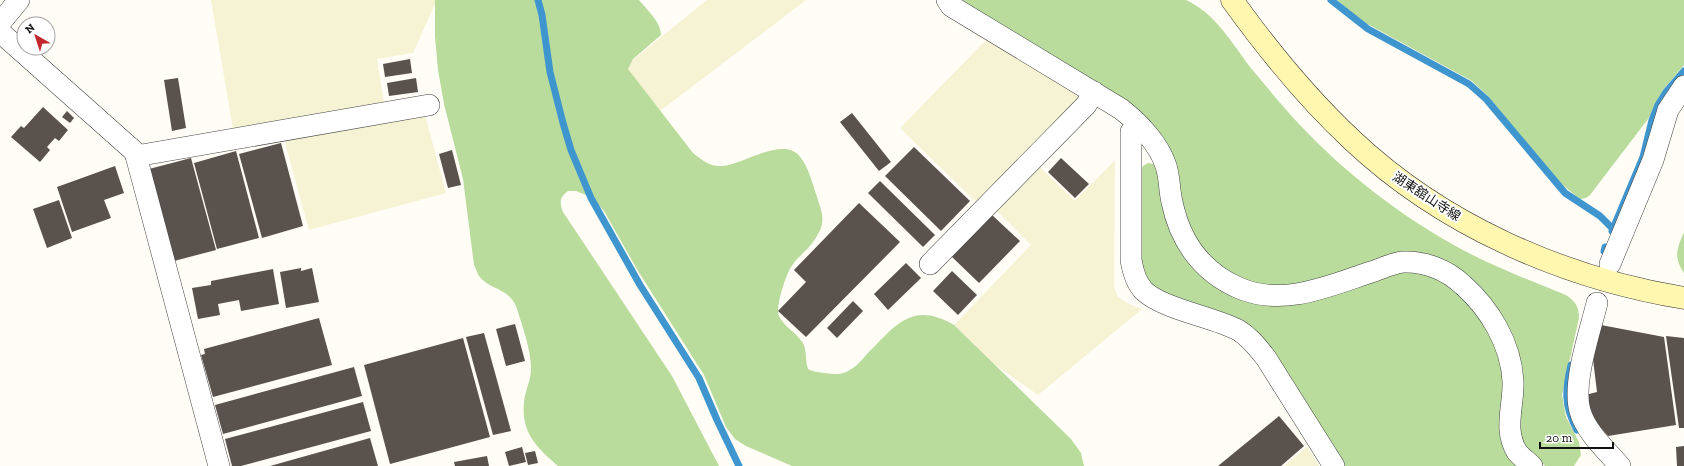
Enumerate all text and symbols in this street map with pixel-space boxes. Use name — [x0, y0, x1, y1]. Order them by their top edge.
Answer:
north arrow — [16, 16, 56, 56]
text: N — [23, 21, 38, 36]
street label: 湖東舘山寺線 — [1390, 169, 1464, 224]
scale bar — [1540, 424, 1613, 450]
text: 20 m — [1546, 431, 1573, 445]

